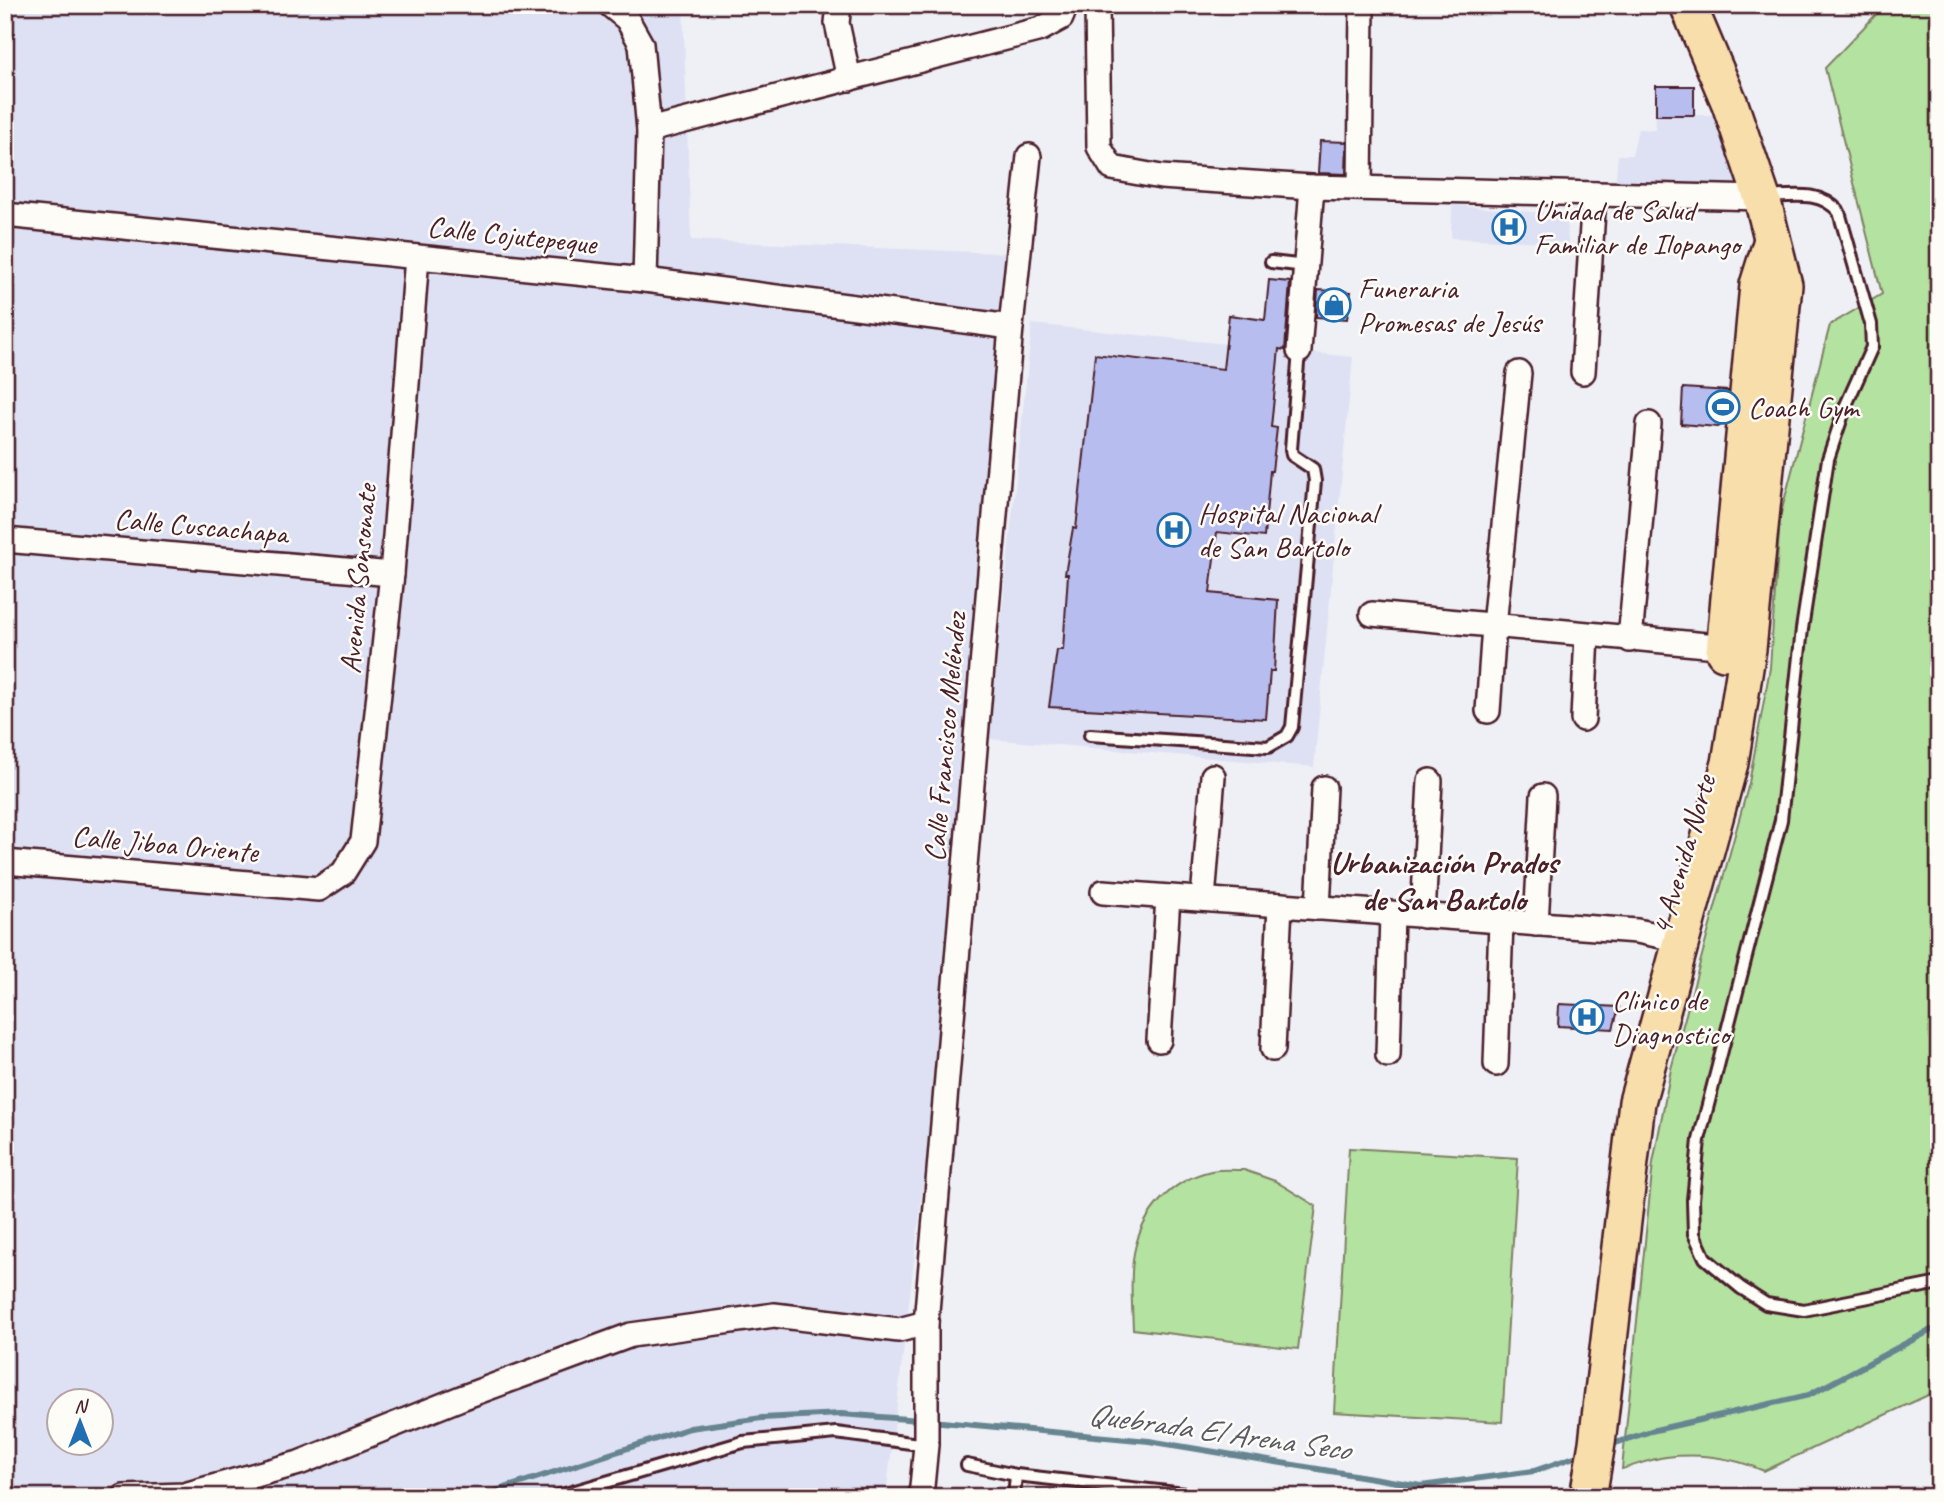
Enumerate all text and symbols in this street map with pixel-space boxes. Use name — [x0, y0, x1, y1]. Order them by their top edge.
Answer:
place label: Unidad de Salud Familiar de Ilopango — [1534, 191, 1743, 263]
street label: Calle Cojutepeque — [426, 207, 601, 263]
hospital icon: Unidad de Salud Familiar de Ilopango — [1490, 208, 1528, 246]
place label: Funeraria Promesas de Jesús — [1358, 269, 1543, 341]
shop icon: Funeraria Promesas de Jesús — [1315, 286, 1353, 324]
sports icon: Coach Gym — [1704, 388, 1742, 426]
place label: Coach Gym — [1748, 388, 1860, 426]
street label: Avenida Sonsonate — [331, 481, 385, 675]
place label: Hospital Nacional de San Bartolo — [1198, 494, 1382, 566]
street label: Calle Cuscachapa — [113, 499, 292, 553]
hospital icon: Hospital Nacional de San Bartolo — [1155, 511, 1193, 549]
street label: Calle Francisco Meléndez — [915, 609, 975, 863]
street label: 4 Avenida Norte — [1642, 768, 1725, 939]
street label: Calle Jiboa Oriente — [71, 817, 262, 871]
district label: Urbanización Prados de San Bartolo — [1330, 842, 1561, 920]
place label: Clinico de Diagnostico — [1612, 981, 1733, 1053]
hospital icon: Clinico de Diagnostico — [1568, 998, 1606, 1036]
north arrow — [46, 1386, 116, 1456]
water label: Quebrada El Arena Seco — [1086, 1393, 1357, 1471]
text: N — [74, 1394, 89, 1418]

